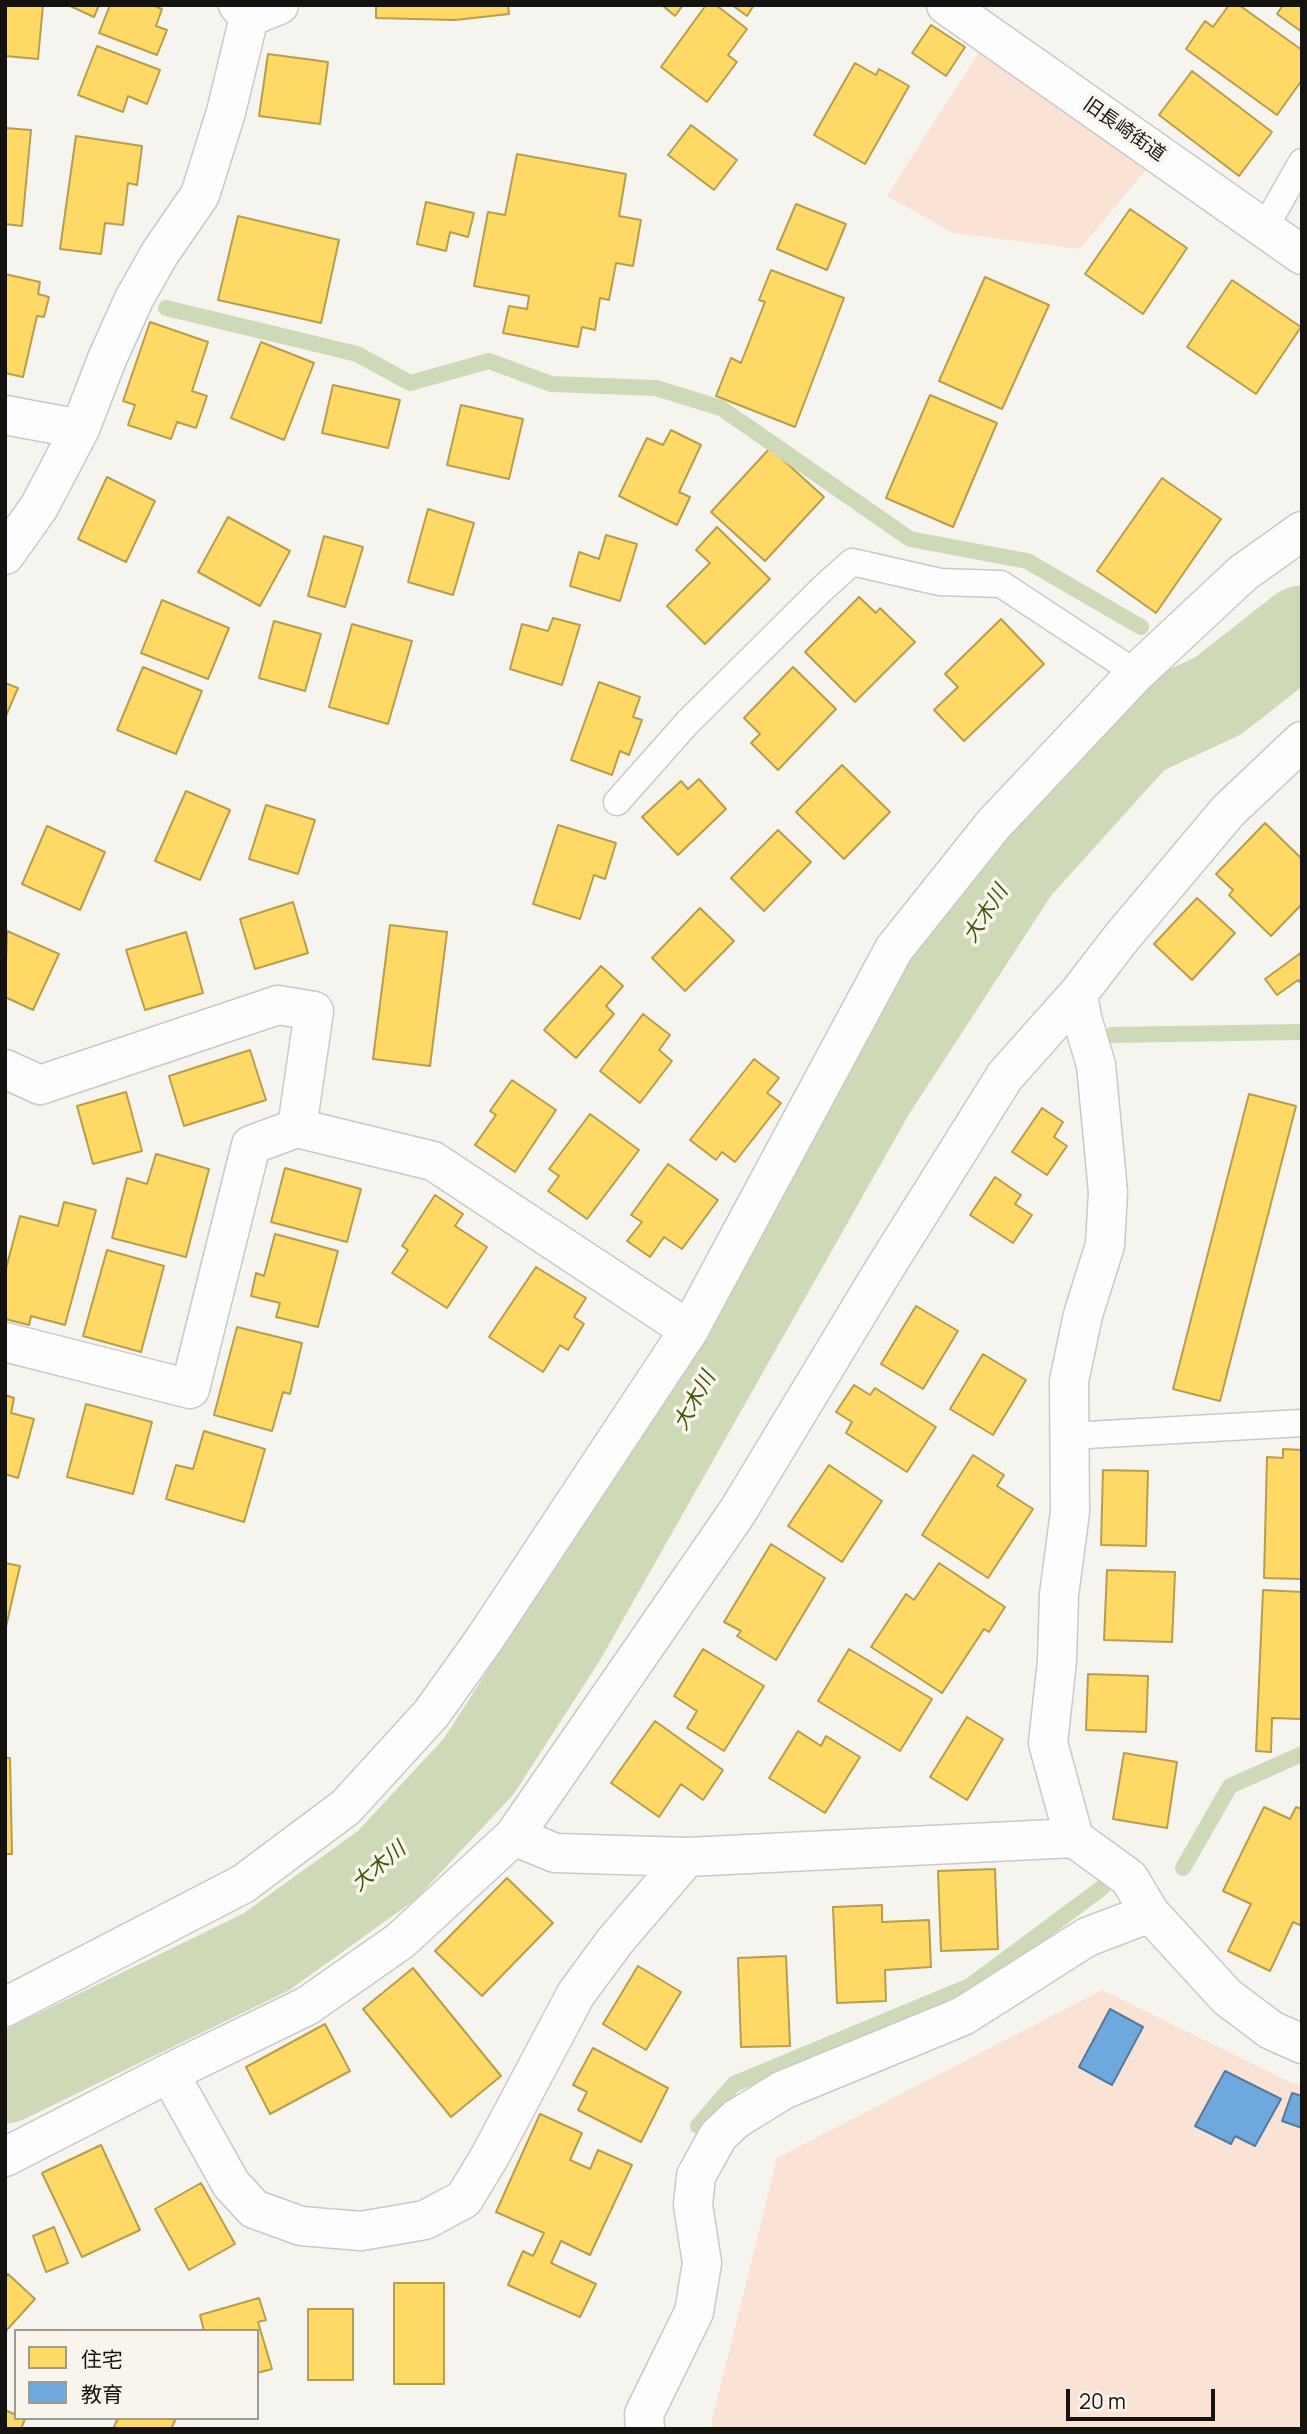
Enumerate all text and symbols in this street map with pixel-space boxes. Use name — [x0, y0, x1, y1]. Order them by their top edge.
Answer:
street label: 旧長崎街道 — [1079, 93, 1169, 167]
water label: 大木川 — [958, 881, 1014, 947]
water label: 大木川 — [669, 1367, 721, 1435]
water label: 大木川 — [347, 1837, 411, 1897]
legend — [14, 2329, 259, 2420]
text: 住宅 — [81, 2345, 123, 2373]
scale bar — [1069, 2374, 1218, 2418]
text: 教育 — [81, 2380, 123, 2408]
text: 20 m — [1079, 2387, 1126, 2415]

